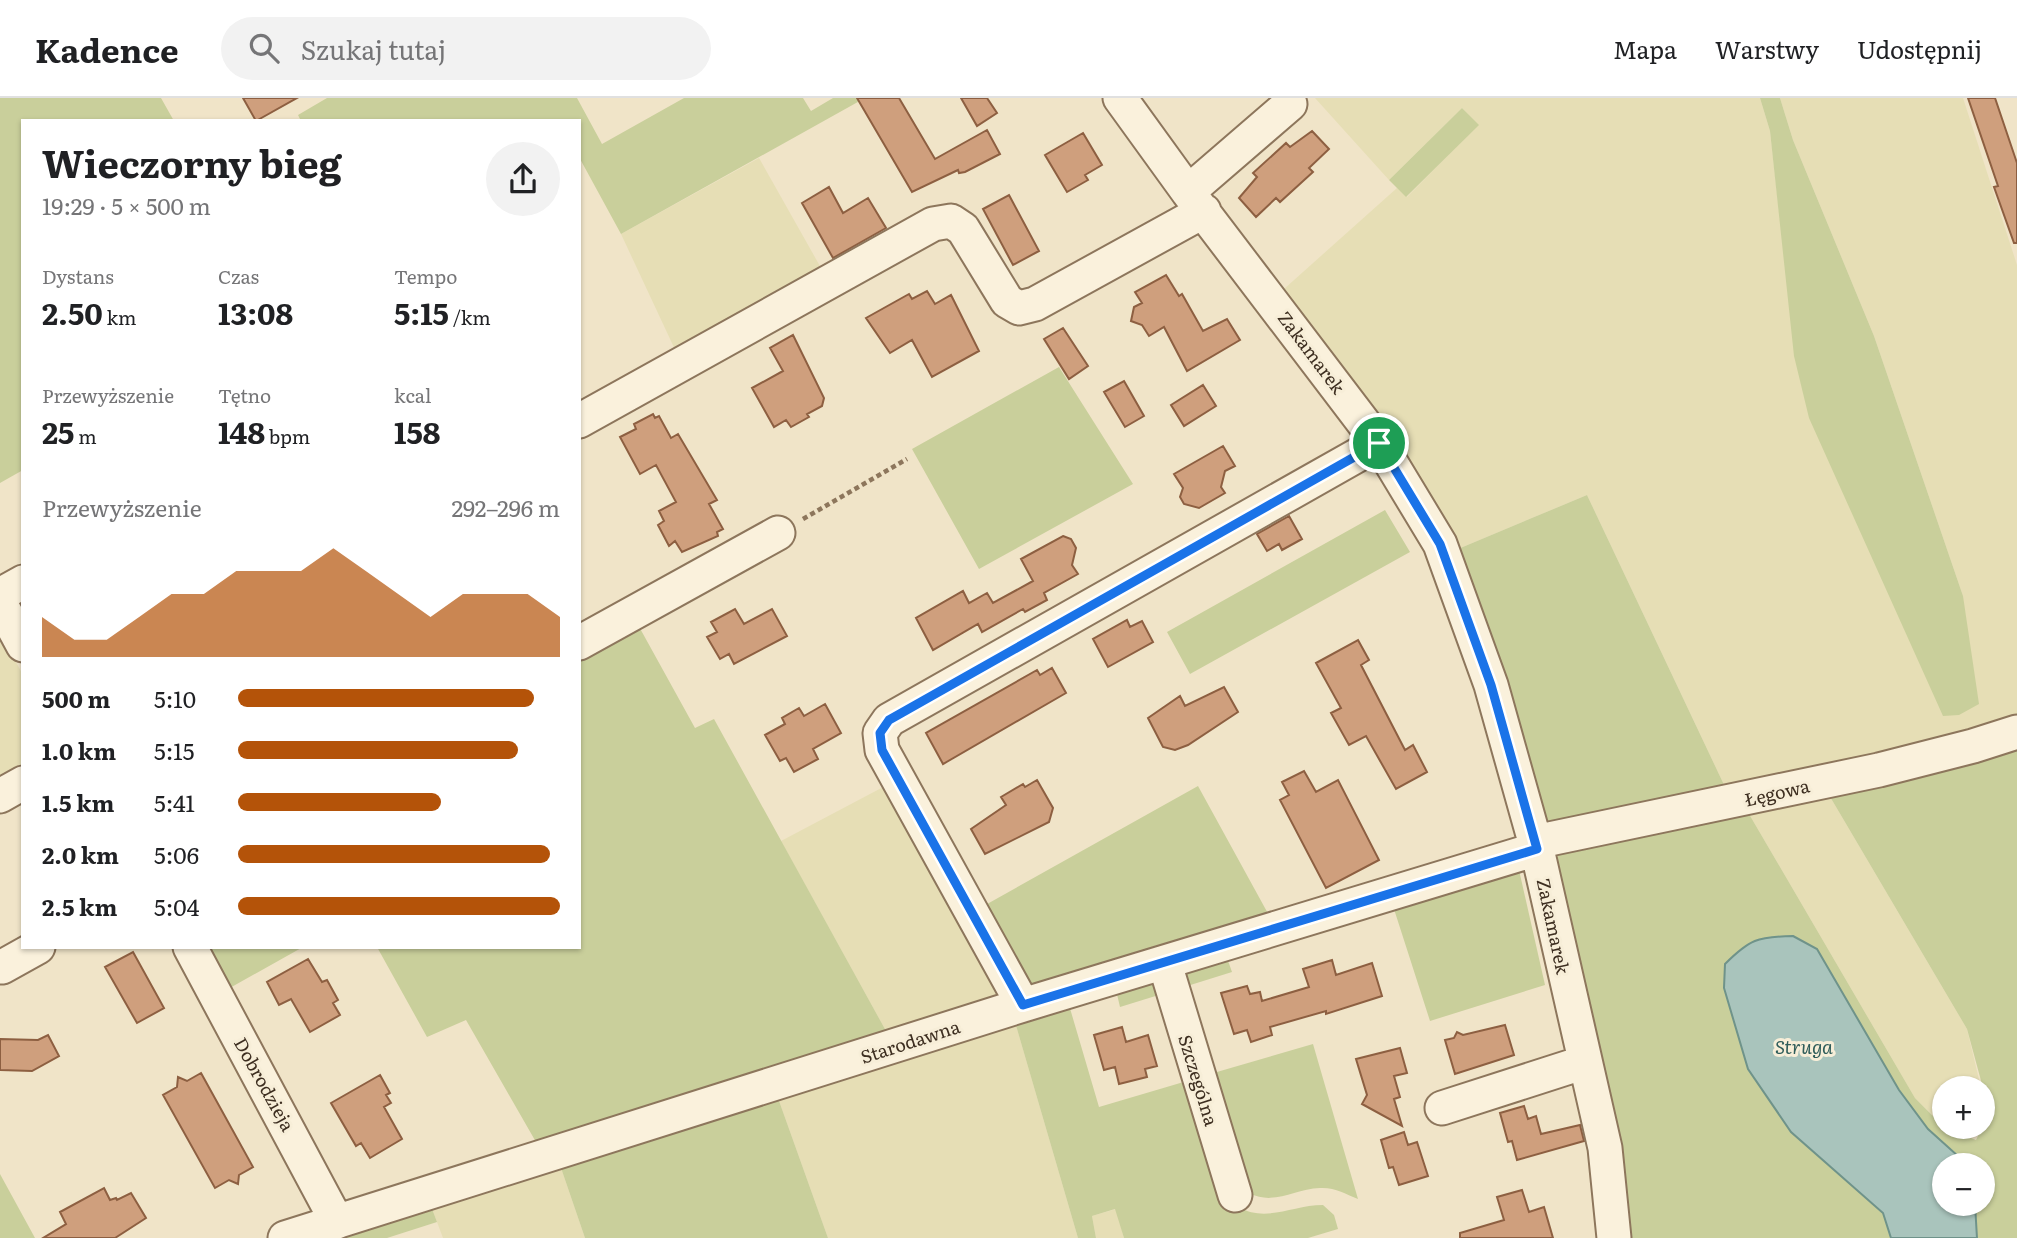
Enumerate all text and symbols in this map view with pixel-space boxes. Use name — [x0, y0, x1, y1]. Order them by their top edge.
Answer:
search box — [221, 17, 711, 80]
text: Kadence — [35, 24, 179, 73]
icon: search — [245, 29, 283, 67]
text: Szukaj tutaj — [301, 29, 446, 68]
text: Mapa — [1613, 31, 1677, 66]
text: Warstwy — [1715, 31, 1819, 66]
text: Udostępnij — [1857, 31, 1982, 66]
text: Wieczorny bieg — [42, 133, 342, 190]
button: share — [486, 142, 560, 216]
text: 19:29 · 5 × 500 m — [42, 188, 211, 222]
text: Dystans — [42, 262, 114, 290]
text: Czas — [218, 262, 259, 290]
text: Tempo — [394, 262, 457, 290]
text: 2.50 — [42, 290, 103, 334]
text: 13:08 — [218, 290, 293, 334]
text: 5:15 — [394, 290, 449, 334]
text: km — [103, 303, 137, 331]
text: /km — [449, 303, 491, 331]
street label: Zakamarek — [1272, 305, 1353, 400]
text: Przewyższenie — [42, 381, 174, 409]
text: Tętno — [218, 381, 271, 409]
text: kcal — [394, 381, 431, 409]
text: 25 — [42, 409, 74, 453]
text: 148 — [218, 409, 265, 453]
text: 158 — [394, 409, 440, 453]
pin — [1349, 413, 1409, 473]
text: m — [74, 422, 97, 450]
text: bpm — [265, 422, 310, 450]
icon: arrive — [1360, 424, 1398, 462]
text: Przewyższenie — [42, 490, 202, 524]
text: 292–296 m — [451, 490, 560, 524]
text: 500 m — [42, 681, 110, 715]
text: 5:10 — [154, 681, 196, 715]
text: 1.0 km — [42, 733, 116, 767]
text: 5:15 — [154, 733, 194, 767]
street label: Łęgowa — [1742, 771, 1812, 813]
text: 1.5 km — [42, 785, 115, 819]
text: 5:41 — [154, 785, 195, 819]
text: 2.0 km — [42, 837, 119, 871]
text: 5:06 — [154, 837, 199, 871]
street label: Zakamarek — [1531, 876, 1578, 977]
text: 2.5 km — [42, 889, 117, 923]
text: 5:04 — [154, 889, 199, 923]
street label: Starodawna — [857, 1012, 964, 1070]
street label: Szczególna — [1172, 1031, 1226, 1129]
street label: Dobrodzieja — [228, 1032, 302, 1136]
water label: Struga — [1775, 1032, 1833, 1060]
map controls — [1932, 1076, 1995, 1216]
button: + — [1932, 1076, 1995, 1139]
button: − — [1932, 1153, 1995, 1216]

